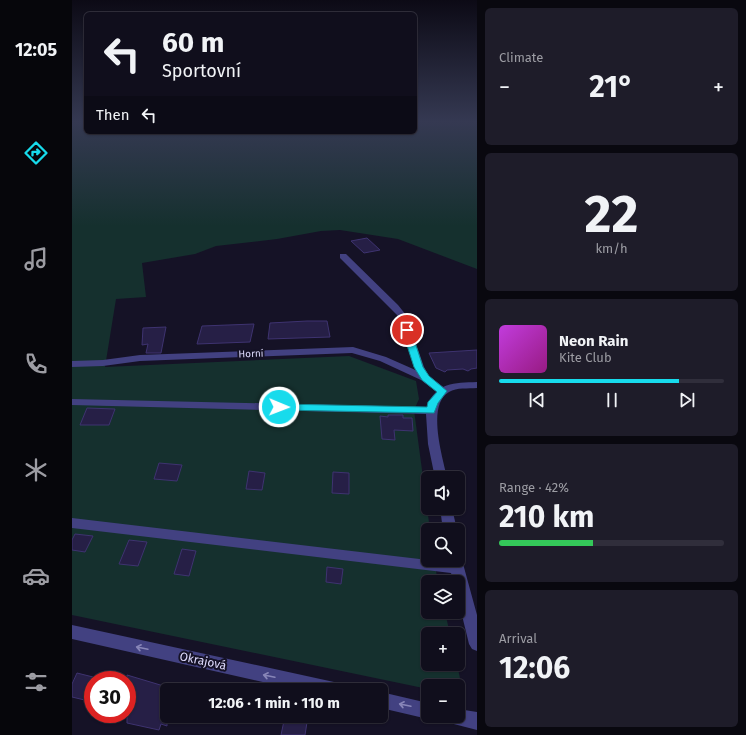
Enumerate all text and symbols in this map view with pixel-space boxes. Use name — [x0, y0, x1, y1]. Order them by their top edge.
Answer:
text: 60 m — [162, 26, 224, 59]
icon: left — [96, 28, 148, 80]
text: 12:05 — [15, 39, 57, 61]
text: Climate — [499, 50, 543, 65]
text: Sportovní — [162, 60, 241, 82]
text: 21° — [589, 69, 634, 105]
text: − — [499, 74, 510, 101]
text: + — [713, 74, 724, 101]
icon: left — [138, 104, 160, 126]
text: Then — [96, 106, 130, 124]
icon: directions — [22, 139, 50, 167]
text: 22 — [585, 183, 638, 246]
text: km/h — [595, 241, 628, 256]
icon: music — [22, 245, 50, 273]
pin — [390, 313, 424, 347]
icon: arrive — [396, 319, 418, 341]
text: Neon Rain — [559, 332, 628, 350]
street label: Horní — [238, 347, 264, 360]
icon: phone — [22, 350, 50, 378]
text: Kite Club — [559, 350, 612, 365]
position arrow — [258, 386, 300, 428]
icon: previous — [526, 389, 548, 411]
icon: pause — [601, 389, 623, 411]
icon: next — [676, 389, 698, 411]
icon: climate — [22, 456, 50, 484]
map controls — [421, 471, 465, 723]
button: sound — [421, 471, 465, 515]
text: Range · 42% — [499, 480, 569, 495]
text: 210 km — [499, 499, 594, 535]
button: search — [421, 523, 465, 567]
icon: car — [22, 562, 50, 590]
button: layers — [421, 575, 465, 619]
button: + — [421, 627, 465, 671]
text: Arrival — [499, 631, 537, 646]
one-way arrow — [135, 643, 148, 651]
street label: Okrajová — [178, 649, 228, 673]
text: 12:06 — [499, 650, 570, 686]
icon: filters — [22, 668, 50, 696]
speed limit sign: 30 — [84, 671, 136, 723]
one-way arrow — [262, 671, 275, 679]
button: − — [421, 679, 465, 723]
text: 12:06 · 1 min · 110 m — [208, 694, 340, 712]
one-way arrow — [398, 701, 411, 709]

